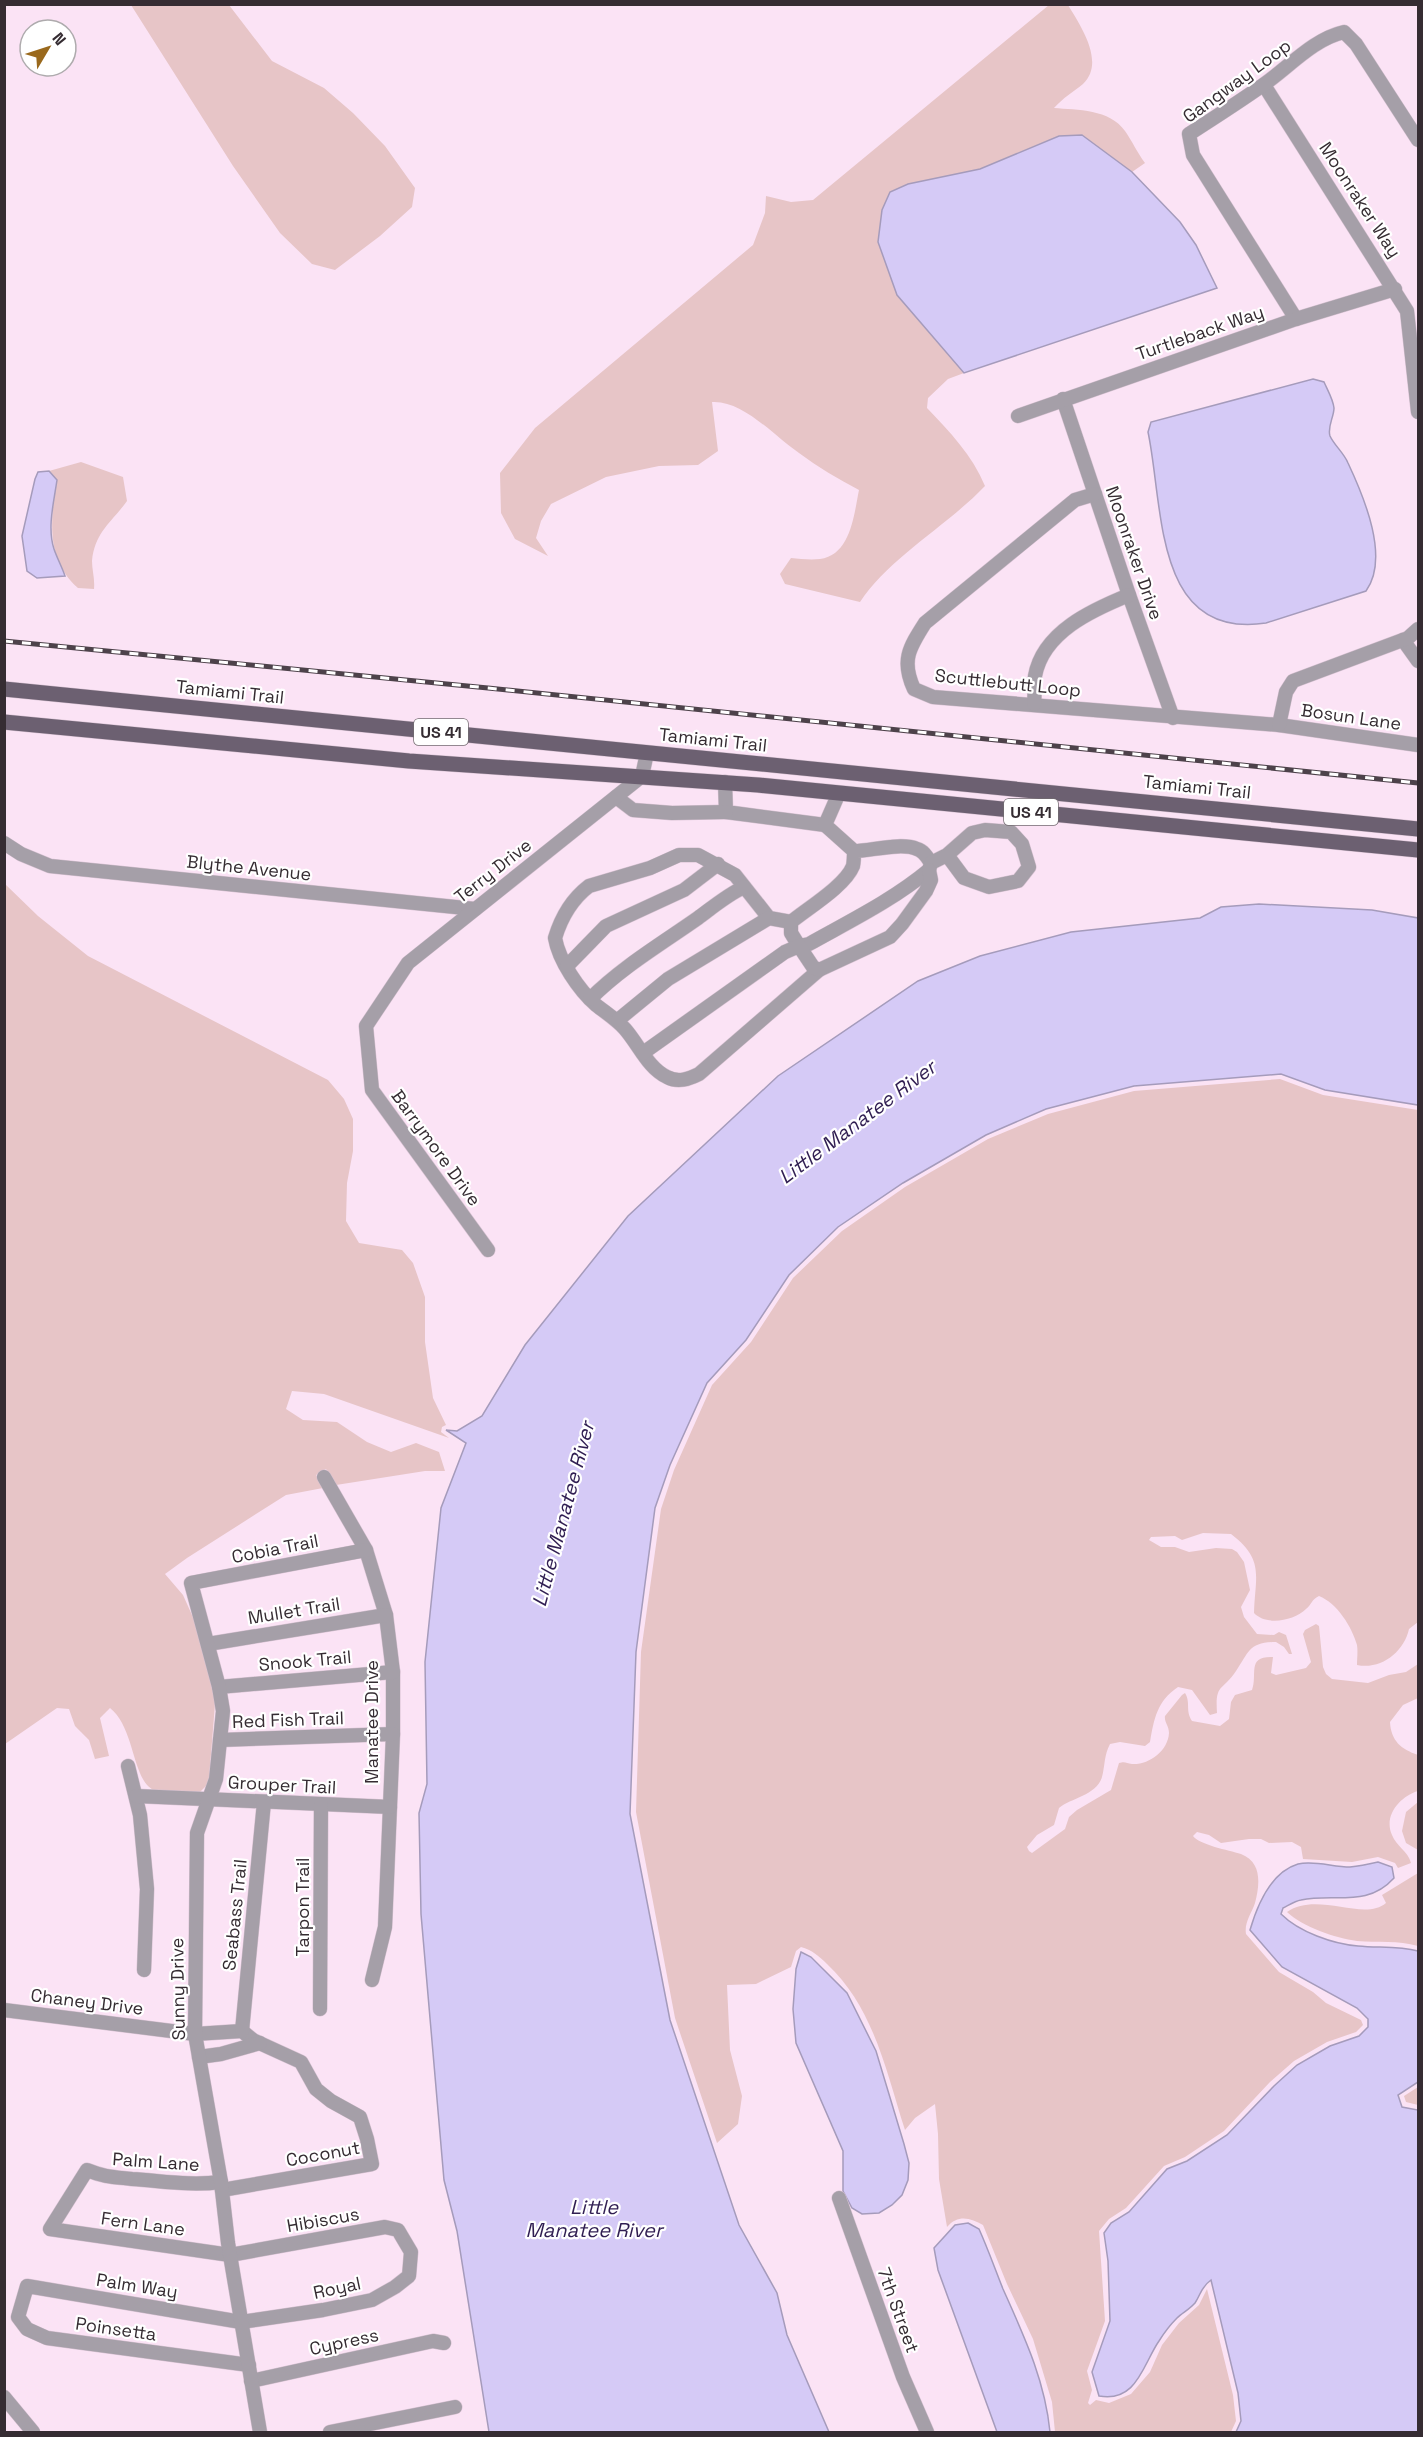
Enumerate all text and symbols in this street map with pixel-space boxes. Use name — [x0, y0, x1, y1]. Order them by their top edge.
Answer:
north arrow — [18, 18, 78, 78]
text: N — [48, 28, 71, 50]
street label: Gangway Loop — [1178, 34, 1295, 128]
street label: Moonraker Way — [1314, 137, 1406, 262]
street label: Turtleback Way — [1133, 300, 1267, 365]
street label: Moonraker Drive — [1101, 483, 1168, 623]
street label: Scuttlebutt Loop — [934, 663, 1082, 702]
street label: Tamiami Trail — [175, 674, 285, 709]
street label: Bosun Lane — [1299, 698, 1403, 735]
road number: US 41 — [414, 719, 468, 745]
street label: Tamiami Trail — [658, 722, 768, 757]
street label: Tamiami Trail — [1142, 769, 1252, 804]
road number: US 41 — [1004, 799, 1058, 825]
street label: Terry Drive — [449, 833, 536, 908]
street label: Blythe Avenue — [186, 850, 313, 885]
water label: Little Manatee River — [773, 1053, 943, 1190]
street label: Barrymore Drive — [386, 1085, 486, 1210]
water label: Little Manatee River — [526, 1416, 601, 1609]
street label: Cobia Trail — [229, 1529, 320, 1568]
street label: Mullet Trail — [246, 1592, 342, 1629]
street label: Snook Trail — [258, 1645, 352, 1676]
street label: Manatee Drive — [360, 1660, 383, 1784]
street label: Red Fish Trail — [232, 1706, 344, 1733]
street label: Grouper Trail — [227, 1770, 337, 1799]
street label: Seabass Trail — [217, 1858, 252, 1972]
street label: Tarpon Trail — [291, 1858, 314, 1956]
street label: Sunny Drive — [165, 1937, 190, 2041]
street label: Chaney Drive — [29, 1983, 145, 2020]
street label: Coconut — [284, 2136, 362, 2171]
street label: Palm Lane — [112, 2147, 200, 2176]
water label: Little Manatee River — [526, 2194, 665, 2243]
street label: Hibiscus — [285, 2202, 361, 2237]
street label: Fern Lane — [100, 2206, 187, 2241]
street label: 7th Street — [872, 2264, 925, 2356]
street label: Palm Way — [95, 2268, 179, 2303]
street label: Royal — [311, 2271, 363, 2304]
street label: Poinsetta — [74, 2311, 158, 2346]
street label: Cypress — [307, 2323, 381, 2360]

